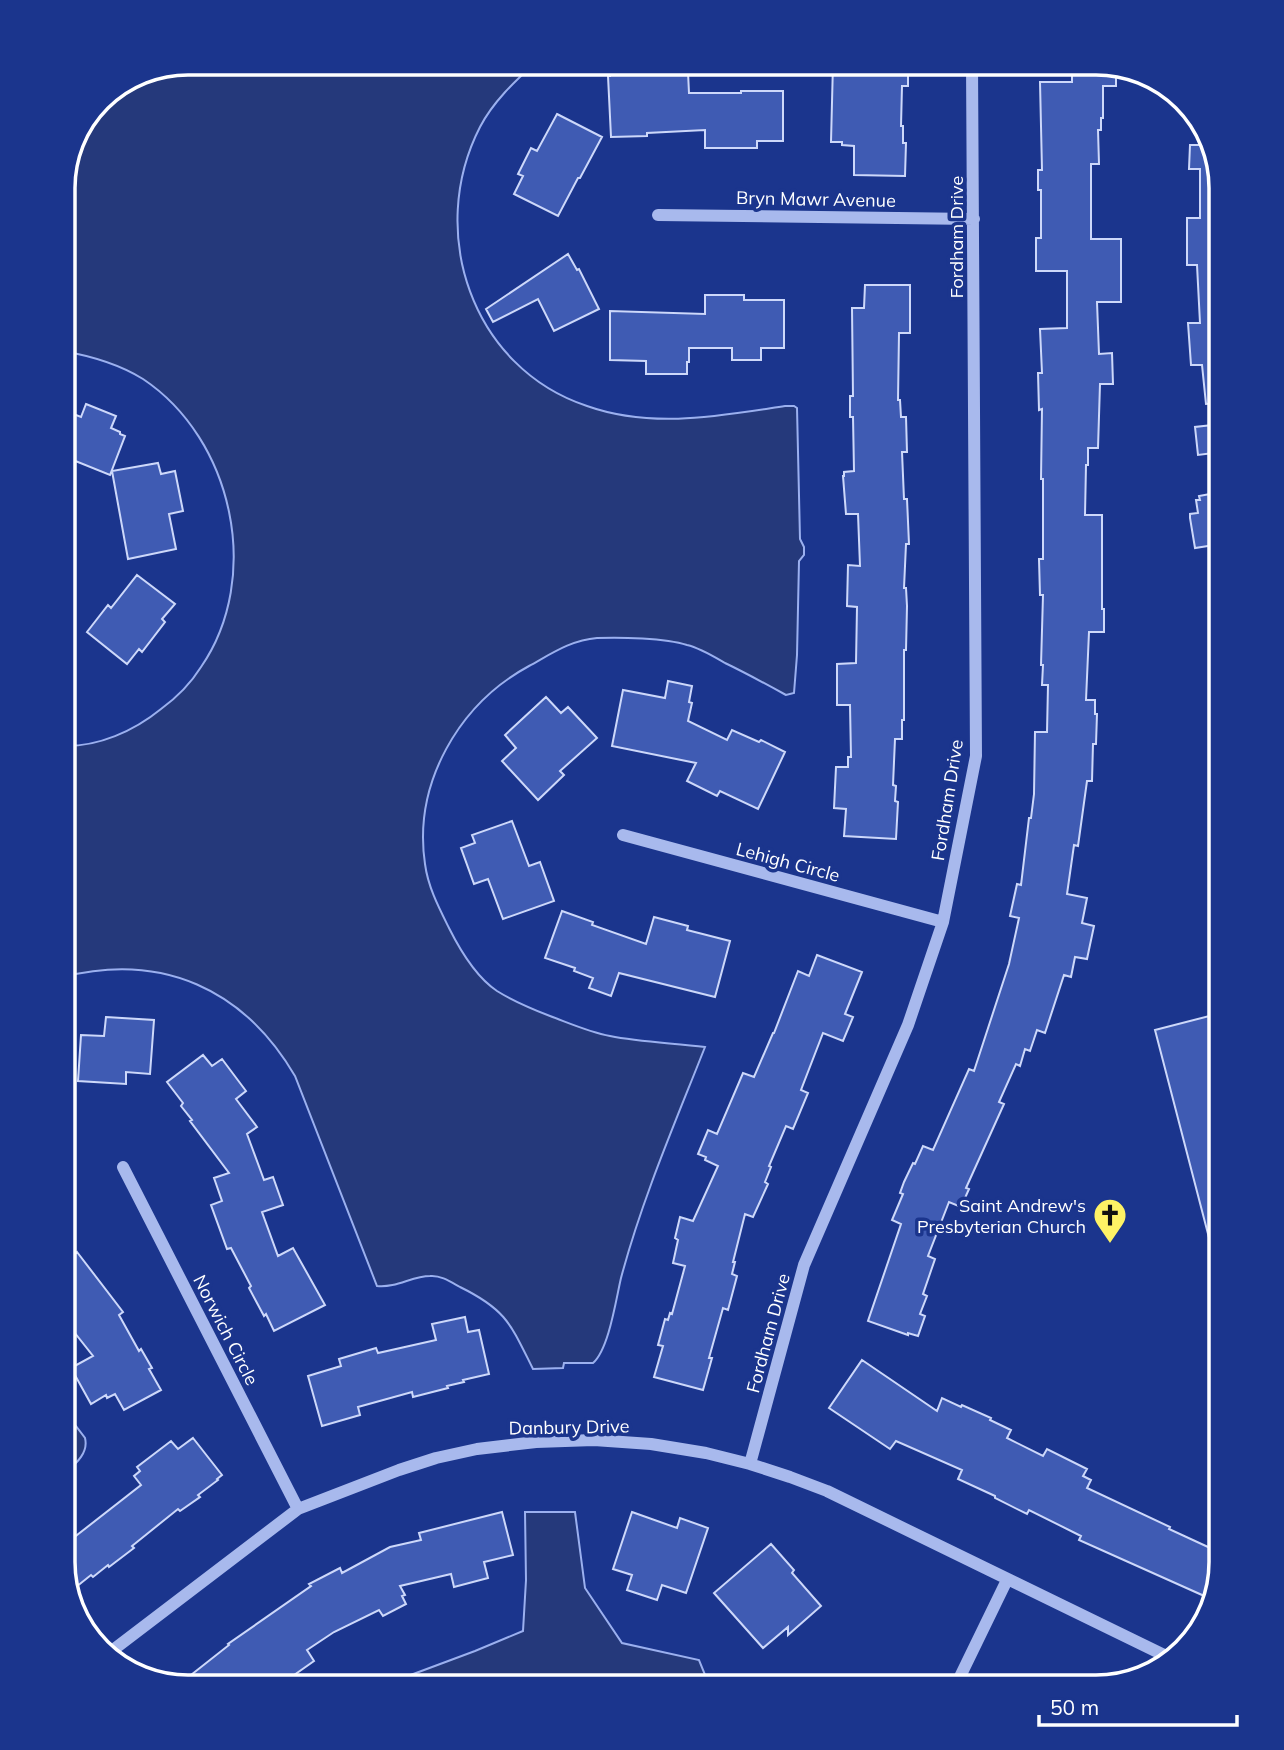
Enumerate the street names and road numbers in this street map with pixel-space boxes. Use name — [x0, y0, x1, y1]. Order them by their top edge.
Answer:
street label: Fordham Drive — [945, 176, 968, 298]
street label: Bryn Mawr Avenue — [736, 186, 896, 212]
street label: Fordham Drive — [926, 738, 968, 862]
street label: Lehigh Circle — [734, 837, 842, 887]
street label: Norwich Circle — [188, 1271, 264, 1389]
street label: Fordham Drive — [741, 1271, 795, 1395]
street label: Danbury Drive — [508, 1414, 630, 1440]

